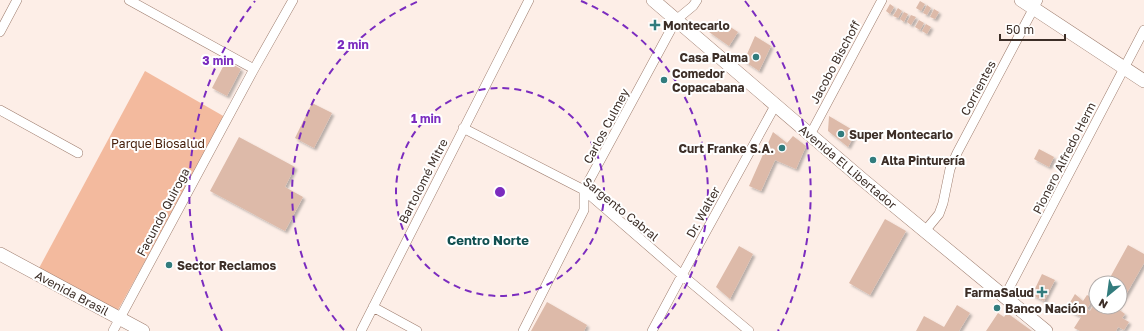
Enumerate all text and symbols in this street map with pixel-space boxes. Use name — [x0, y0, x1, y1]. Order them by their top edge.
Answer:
scale bar — [1000, 16, 1065, 42]
street label: Jacobo Bischoff — [807, 17, 864, 106]
place label: Montecarlo — [663, 18, 730, 33]
marker: Montecarlo — [650, 20, 660, 30]
text: 50 m — [1006, 22, 1034, 37]
text: 2 min — [337, 37, 369, 52]
place label: Casa Palma — [680, 50, 748, 65]
marker: Casa Palma — [751, 52, 761, 62]
text: 3 min — [202, 53, 234, 68]
street label: Corrientes — [957, 58, 999, 118]
place label: Comedor Copacabana — [672, 66, 745, 95]
marker: Comedor Copacabana — [659, 75, 669, 85]
street label: Carlos Culmey — [580, 85, 632, 166]
street label: Pionero Alfredo Herm — [1029, 100, 1099, 216]
text: 1 min — [411, 111, 441, 126]
street label: Avenida El Libertador — [796, 122, 900, 212]
place label: Super Montecarlo — [849, 127, 953, 142]
marker: Super Montecarlo — [836, 129, 846, 139]
park label: Parque Biosalud — [111, 136, 205, 151]
street label: Bartolomé Mitre — [395, 136, 451, 226]
place label: Curt Franke S.A. — [679, 141, 774, 156]
marker: Curt Franke S.A. — [777, 143, 787, 153]
place label: Alta Pinturería — [881, 153, 965, 168]
marker: Alta Pinturería — [868, 155, 878, 165]
street label: Facundo Quiroga — [133, 165, 193, 259]
street label: Sargento Cabral — [580, 174, 662, 244]
street label: Dr. Walter — [683, 184, 723, 240]
centre of rings — [493, 185, 507, 199]
district label: Centro Norte — [447, 232, 529, 248]
place label: Sector Reclamos — [177, 258, 277, 273]
marker: Sector Reclamos — [164, 260, 174, 270]
street label: Avenida Brasil — [33, 267, 112, 319]
north arrow — [1088, 275, 1128, 315]
place label: FarmaSalud — [964, 285, 1034, 300]
marker: FarmaSalud — [1037, 287, 1047, 297]
text: N — [1096, 296, 1110, 312]
place label: Banco Nación — [1005, 301, 1086, 316]
marker: Banco Nación — [992, 303, 1002, 313]

